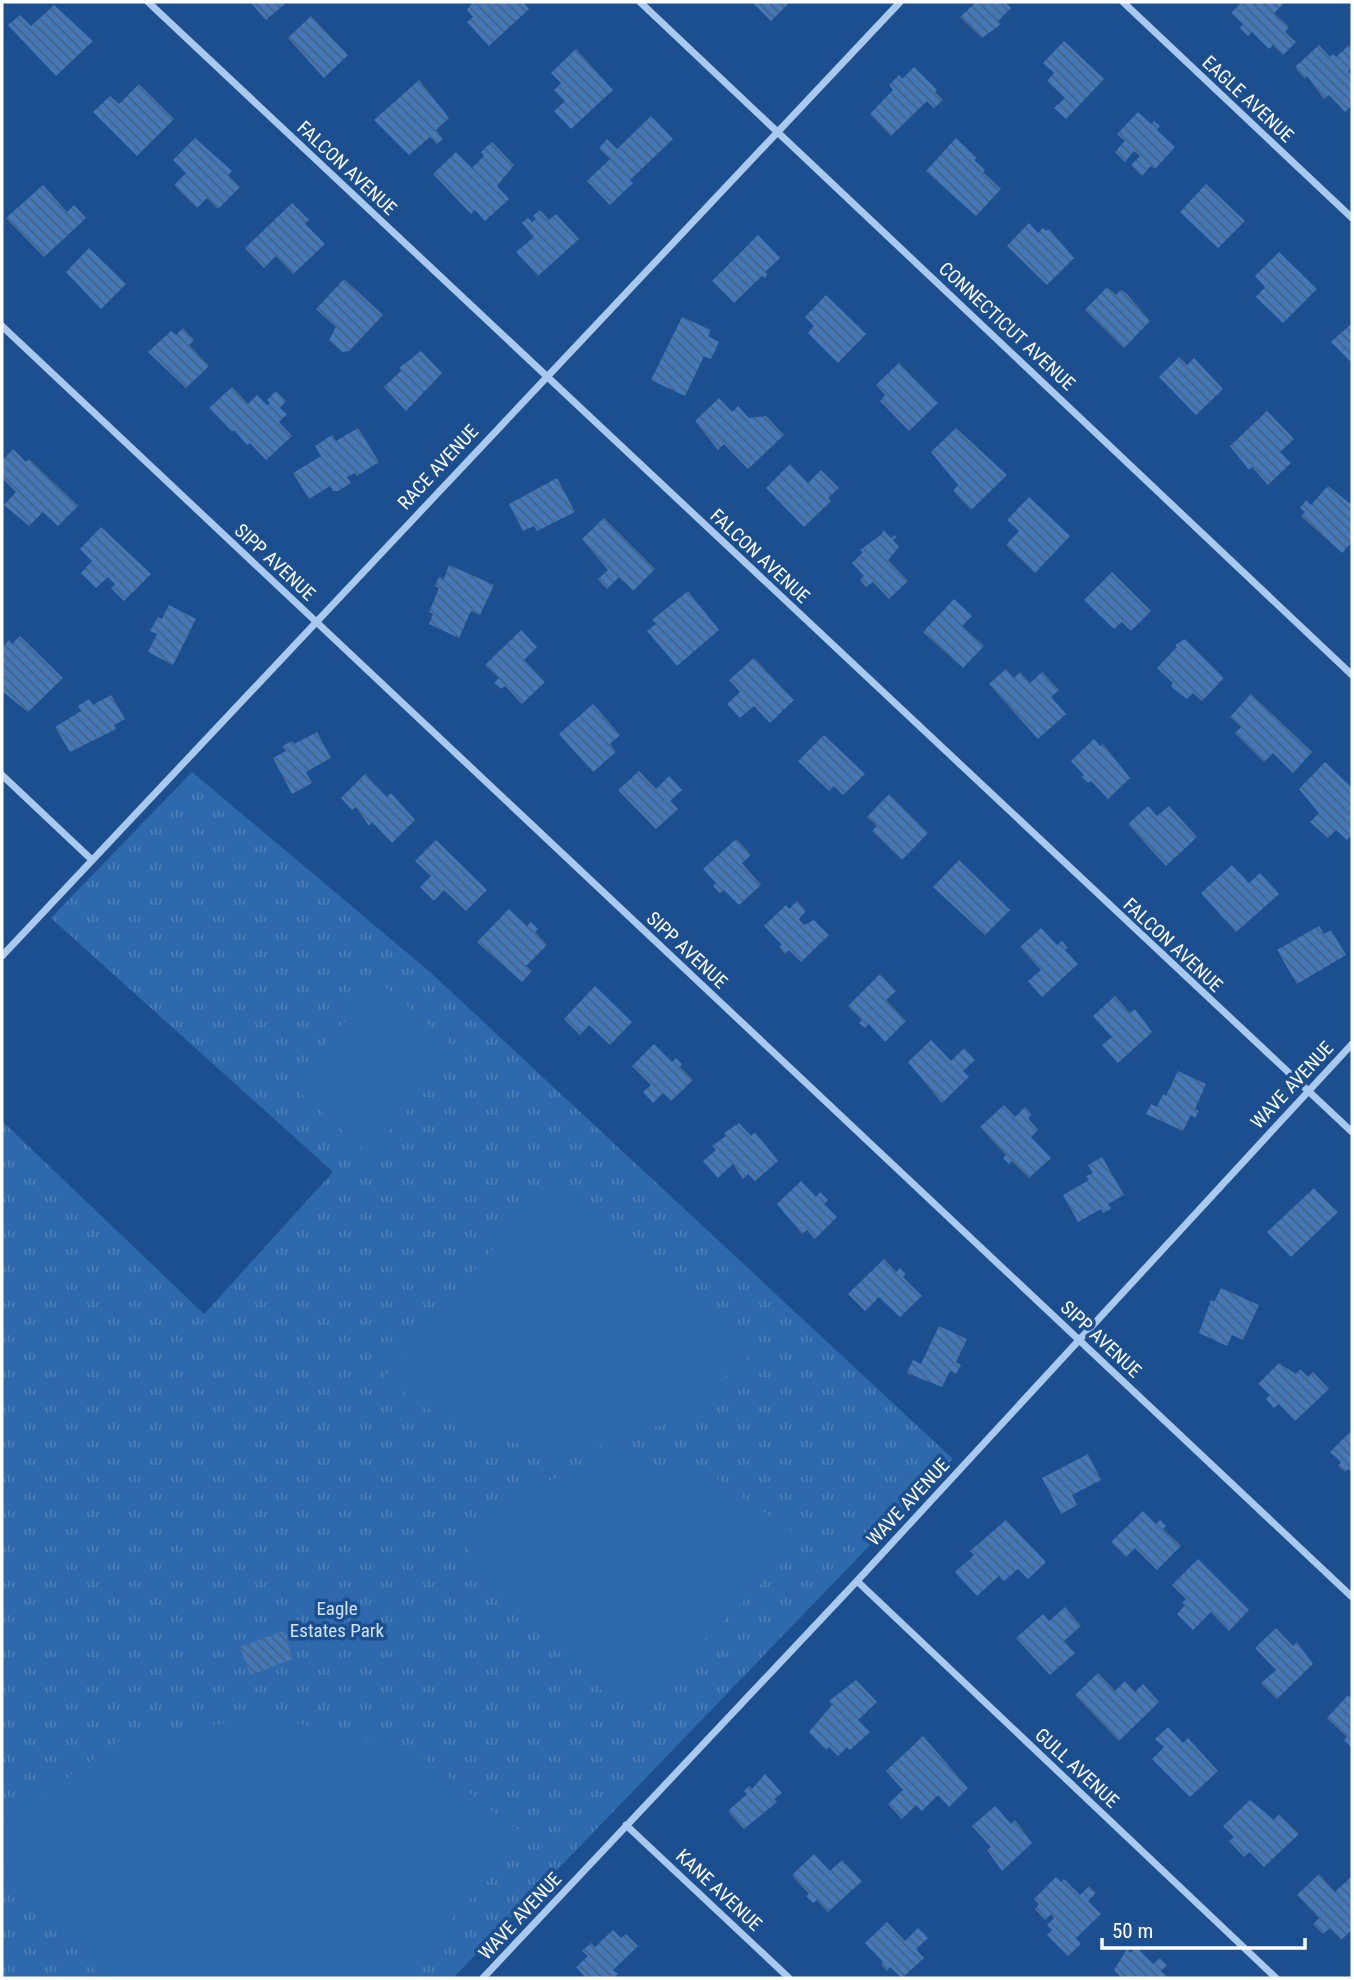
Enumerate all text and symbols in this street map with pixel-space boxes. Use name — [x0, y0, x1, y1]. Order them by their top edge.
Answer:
street label: EAGLE AVENUE — [1198, 51, 1298, 147]
street label: FALCON AVENUE — [293, 116, 401, 220]
street label: CONNECTICUT AVENUE — [934, 257, 1080, 395]
street label: RACE AVENUE — [393, 420, 483, 514]
street label: FALCON AVENUE — [706, 504, 814, 608]
street label: SIPP AVENUE — [230, 519, 320, 605]
street label: FALCON AVENUE — [1119, 893, 1227, 997]
street label: SIPP AVENUE — [642, 907, 732, 993]
street label: WAVE AVENUE — [1246, 1037, 1338, 1133]
street label: SIPP AVENUE — [1056, 1296, 1146, 1382]
street label: WAVE AVENUE — [862, 1454, 954, 1550]
park label: Eagle Estates Park — [290, 1597, 385, 1642]
street label: GULL AVENUE — [1030, 1723, 1124, 1813]
street label: KANE AVENUE — [671, 1844, 767, 1936]
street label: WAVE AVENUE — [474, 1868, 566, 1964]
scale bar — [1102, 1906, 1305, 1950]
text: 50 m — [1112, 1919, 1153, 1943]

